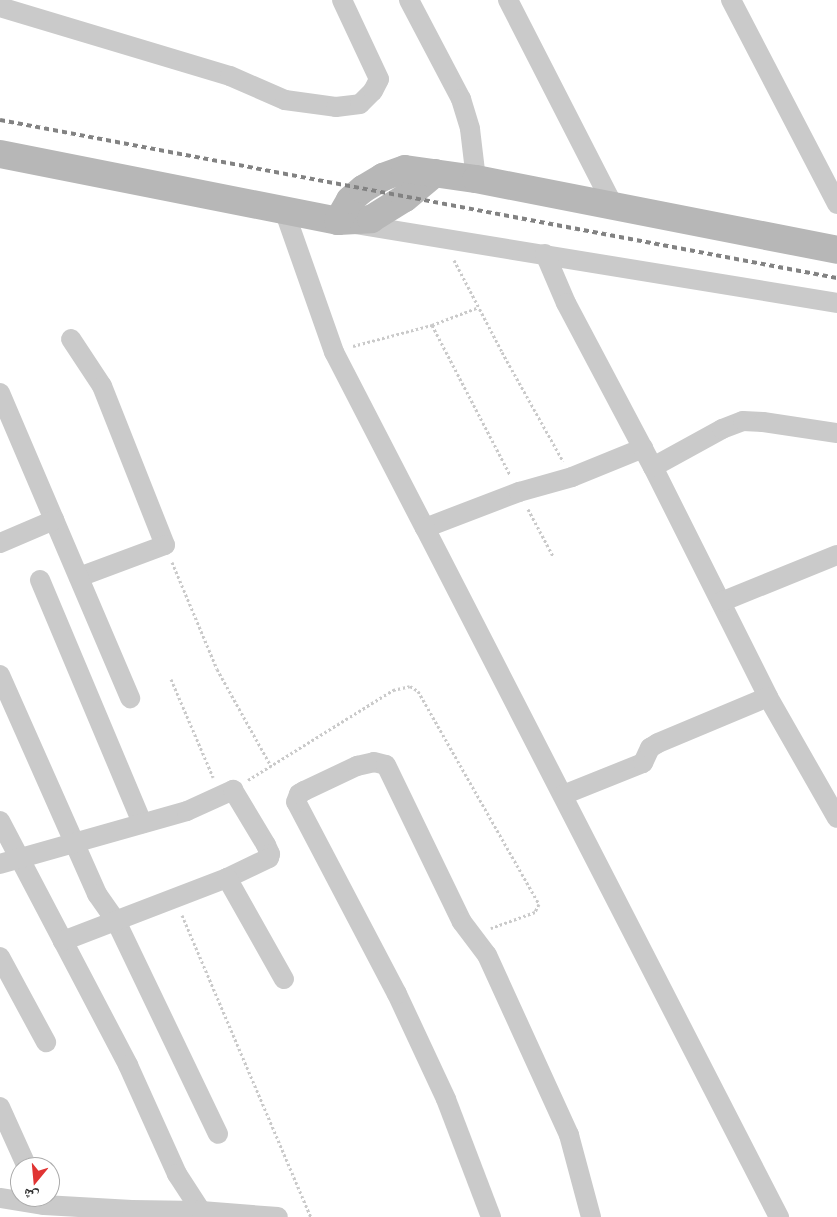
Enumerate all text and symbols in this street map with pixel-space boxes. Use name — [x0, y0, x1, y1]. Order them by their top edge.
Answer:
north arrow — [10, 1157, 60, 1207]
text: ش — [21, 1186, 40, 1206]

